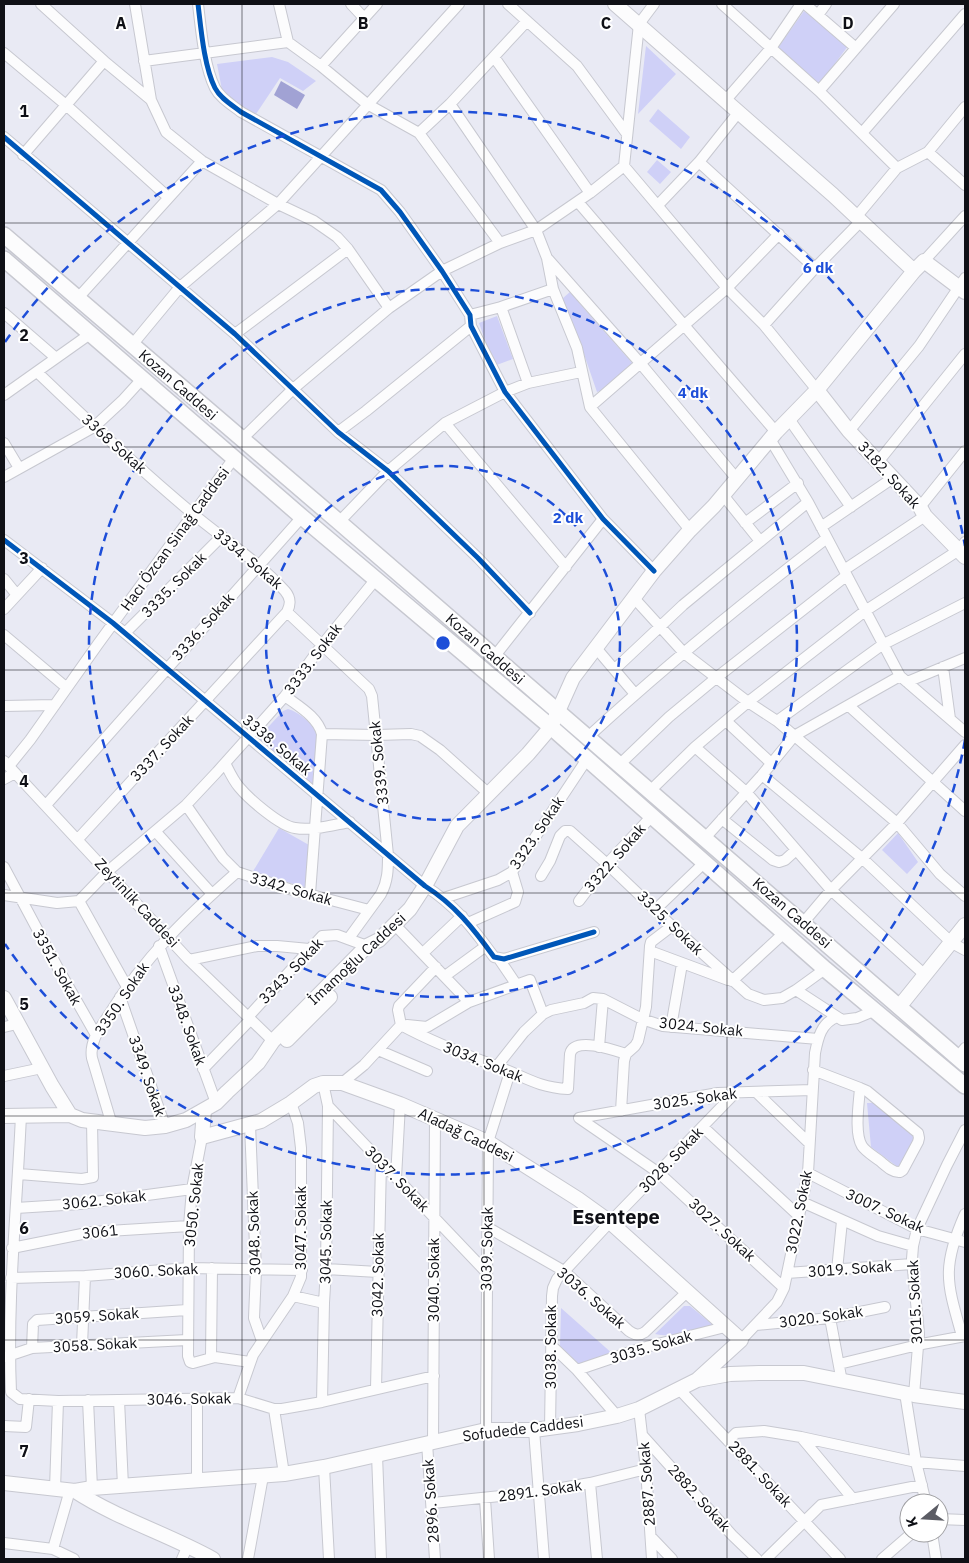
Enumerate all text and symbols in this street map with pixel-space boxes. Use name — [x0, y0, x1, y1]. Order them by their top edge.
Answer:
text: A — [116, 13, 127, 33]
text: B — [358, 13, 369, 33]
text: C — [601, 13, 611, 33]
text: D — [842, 13, 854, 33]
text: 1 — [19, 101, 29, 121]
text: 6 dk — [803, 258, 833, 277]
text: 2 — [19, 325, 29, 345]
street label: Kozan Caddesi — [135, 345, 222, 424]
text: 4 dk — [678, 383, 708, 402]
street label: 3368 Sokak — [78, 410, 151, 478]
street label: 3182. Sokak — [854, 437, 925, 512]
street label: Hacı Özcan Sinağ Caddesi — [116, 463, 233, 614]
text: 2 dk — [553, 508, 583, 527]
street label: 3334. Sokak — [210, 524, 287, 593]
text: 3 — [19, 548, 29, 568]
street label: 3335. Sokak — [137, 548, 210, 621]
street label: 3336. Sokak — [167, 589, 238, 664]
street label: Kozan Caddesi — [442, 609, 529, 688]
street label: 3333. Sokak — [280, 619, 346, 698]
centre of rings — [434, 634, 452, 652]
street label: 3337. Sokak — [126, 710, 197, 785]
street label: 3338. Sokak — [239, 710, 316, 779]
street label: 3339. Sokak — [365, 720, 392, 806]
text: 4 — [19, 771, 29, 791]
street label: 3323. Sokak — [505, 792, 568, 873]
street label: 3322. Sokak — [580, 819, 650, 896]
street label: Zeytinlik Caddesi — [91, 854, 184, 951]
street label: 3342. Sokak — [248, 868, 334, 909]
street label: Kozan Caddesi — [749, 873, 836, 952]
street label: 3325. Sokak — [633, 886, 707, 959]
street label: İmamoğlu Caddesi — [304, 908, 409, 1009]
street label: 3351. Sokak — [29, 925, 86, 1008]
street label: 3343. Sokak — [254, 934, 327, 1008]
street label: 3350. Sokak — [90, 958, 153, 1039]
street label: 3348. Sokak — [164, 982, 211, 1068]
text: 5 — [19, 994, 29, 1014]
street label: 3024. Sokak — [658, 1013, 744, 1040]
street label: 3349. Sokak — [125, 1033, 170, 1119]
street label: 3034. Sokak — [440, 1037, 526, 1086]
street label: 3025. Sokak — [652, 1083, 738, 1114]
street label: Aladağ Caddesi — [415, 1103, 517, 1166]
street label: 3028. Sokak — [634, 1123, 707, 1197]
street label: 3037. Sokak — [361, 1142, 434, 1216]
street label: 3050. Sokak — [180, 1162, 207, 1248]
street label: 3022. Sokak — [781, 1169, 816, 1255]
street label: 3007. Sokak — [843, 1184, 928, 1237]
street label: 3062. Sokak — [61, 1186, 147, 1213]
street label: 3047. Sokak — [291, 1186, 310, 1270]
street label: 3048. Sokak — [243, 1190, 264, 1276]
street label: 3027. Sokak — [685, 1194, 760, 1265]
street label: 3045. Sokak — [315, 1199, 336, 1284]
district label: Esentepe — [572, 1203, 660, 1230]
street label: 3039. Sokak — [476, 1206, 497, 1291]
text: 6 — [19, 1218, 29, 1238]
street label: 3061 — [81, 1220, 119, 1243]
street label: 3042. Sokak — [367, 1232, 388, 1317]
street label: 3040. Sokak — [424, 1238, 443, 1322]
street label: 3019. Sokak — [807, 1256, 893, 1281]
street label: 3060. Sokak — [113, 1259, 199, 1282]
street label: 3015. Sokak — [903, 1259, 926, 1345]
street label: 3036. Sokak — [553, 1263, 630, 1333]
street label: 3020. Sokak — [778, 1301, 864, 1332]
street label: 3059. Sokak — [54, 1303, 140, 1328]
street label: 3038. Sokak — [541, 1305, 560, 1389]
street label: 3035. Sokak — [608, 1326, 694, 1367]
street label: 3058. Sokak — [52, 1333, 138, 1356]
street label: 3046. Sokak — [147, 1388, 231, 1409]
street label: Sofudede Caddesi — [461, 1412, 585, 1445]
street label: 2881. Sokak — [725, 1436, 796, 1511]
text: 7 — [19, 1441, 29, 1461]
street label: 2887. Sokak — [634, 1441, 659, 1527]
street label: 2896. Sokak — [418, 1458, 443, 1544]
street label: 2882. Sokak — [664, 1460, 735, 1535]
street label: 2891. Sokak — [497, 1475, 583, 1506]
north arrow — [899, 1493, 949, 1543]
text: K — [901, 1514, 922, 1529]

